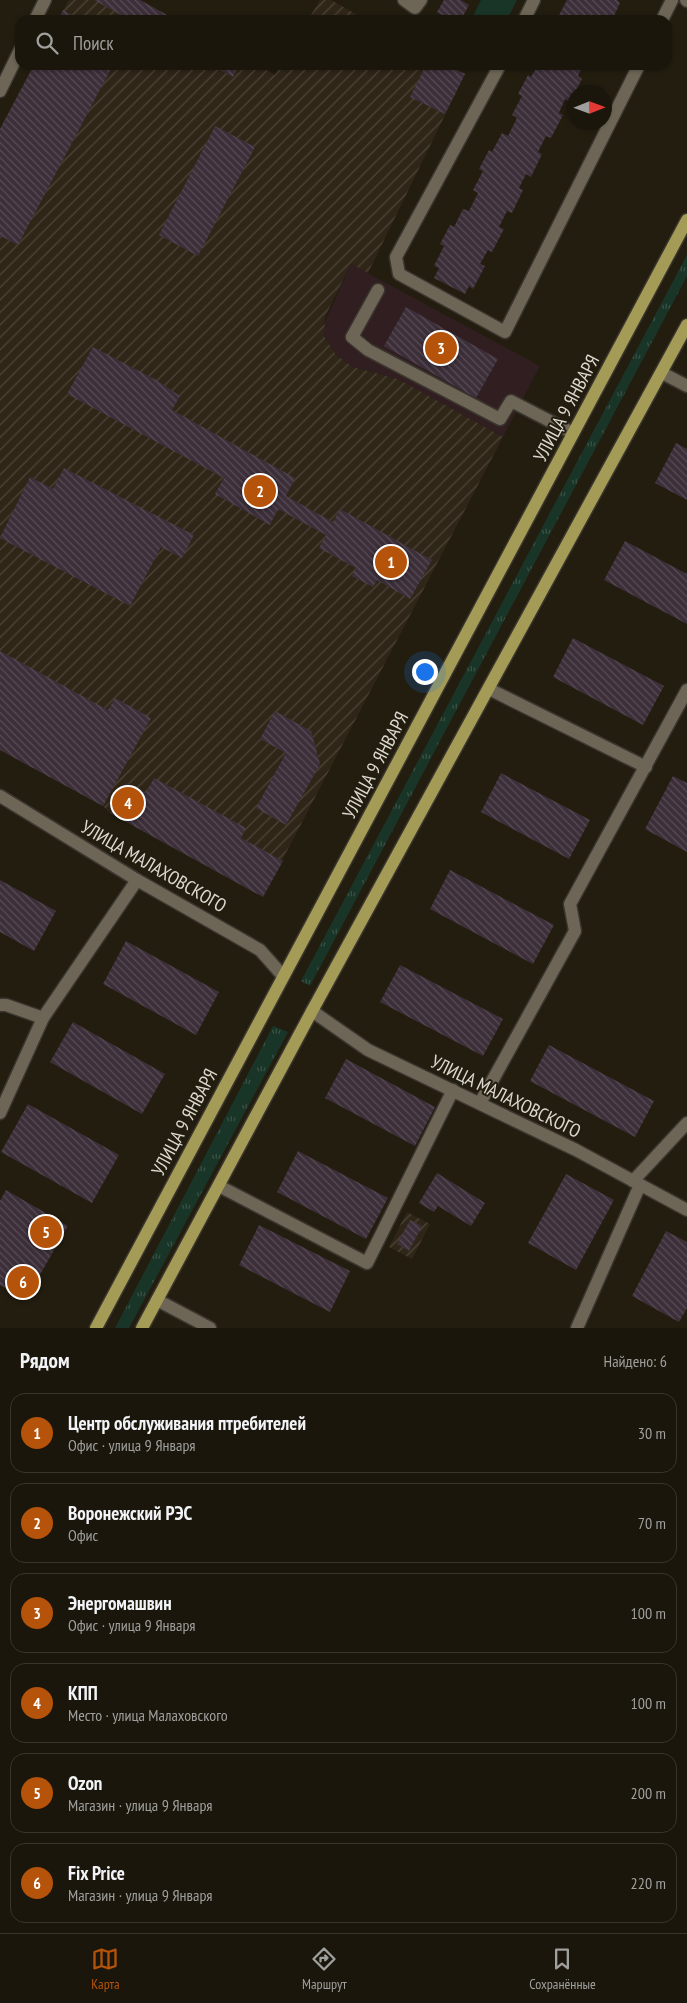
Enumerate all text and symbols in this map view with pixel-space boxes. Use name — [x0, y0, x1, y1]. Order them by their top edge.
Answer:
search box — [15, 15, 672, 70]
icon: search — [33, 29, 61, 57]
text: Поиск — [73, 31, 114, 55]
north arrow — [567, 85, 612, 130]
pin: 3 — [425, 329, 457, 367]
street label: УЛИЦА 9 ЯНВАРЯ — [528, 350, 604, 466]
pin: 2 — [244, 472, 276, 510]
pin: 1 — [375, 543, 407, 581]
your location — [412, 659, 438, 685]
street label: УЛИЦА 9 ЯНВАРЯ — [337, 707, 413, 823]
pin: 4 — [112, 784, 144, 822]
street label: УЛИЦА МАЛАХОВСКОГО — [77, 815, 231, 917]
street label: УЛИЦА МАЛАХОВСКОГО — [427, 1049, 585, 1143]
street label: УЛИЦА 9 ЯНВАРЯ — [146, 1064, 222, 1180]
pin: 5 — [30, 1213, 62, 1251]
pin: 6 — [7, 1263, 39, 1301]
text: Рядом — [20, 1347, 70, 1374]
text: Найдено: 6 — [604, 1351, 667, 1371]
text: Центр обслуживания птребителей — [68, 1411, 306, 1435]
text: 1 — [33, 1423, 41, 1443]
text: 30 m — [638, 1423, 666, 1443]
text: Офис · улица 9 Января — [68, 1435, 196, 1455]
text: Воронежский РЭС — [68, 1501, 192, 1525]
text: 2 — [33, 1513, 41, 1533]
text: 70 m — [638, 1513, 666, 1533]
text: Офис — [68, 1525, 98, 1545]
text: Энергомашвин — [68, 1591, 172, 1615]
text: 3 — [33, 1603, 41, 1623]
text: 100 m — [631, 1603, 666, 1623]
text: Офис · улица 9 Января — [68, 1615, 196, 1635]
text: КПП — [68, 1681, 98, 1705]
text: 4 — [33, 1693, 41, 1713]
text: 100 m — [631, 1693, 666, 1713]
text: Место · улица Малаховского — [68, 1705, 228, 1725]
text: Ozon — [68, 1771, 102, 1795]
text: 5 — [33, 1783, 41, 1803]
text: 200 m — [631, 1783, 666, 1803]
text: Магазин · улица 9 Января — [68, 1795, 213, 1815]
text: Fix Price — [68, 1861, 125, 1885]
text: 6 — [33, 1873, 41, 1893]
text: 220 m — [631, 1873, 666, 1893]
text: Магазин · улица 9 Января — [68, 1885, 213, 1905]
tab: Карта — [91, 1945, 120, 1993]
tab: Маршрут — [302, 1945, 347, 1993]
tab: Сохранённые — [529, 1945, 596, 1993]

